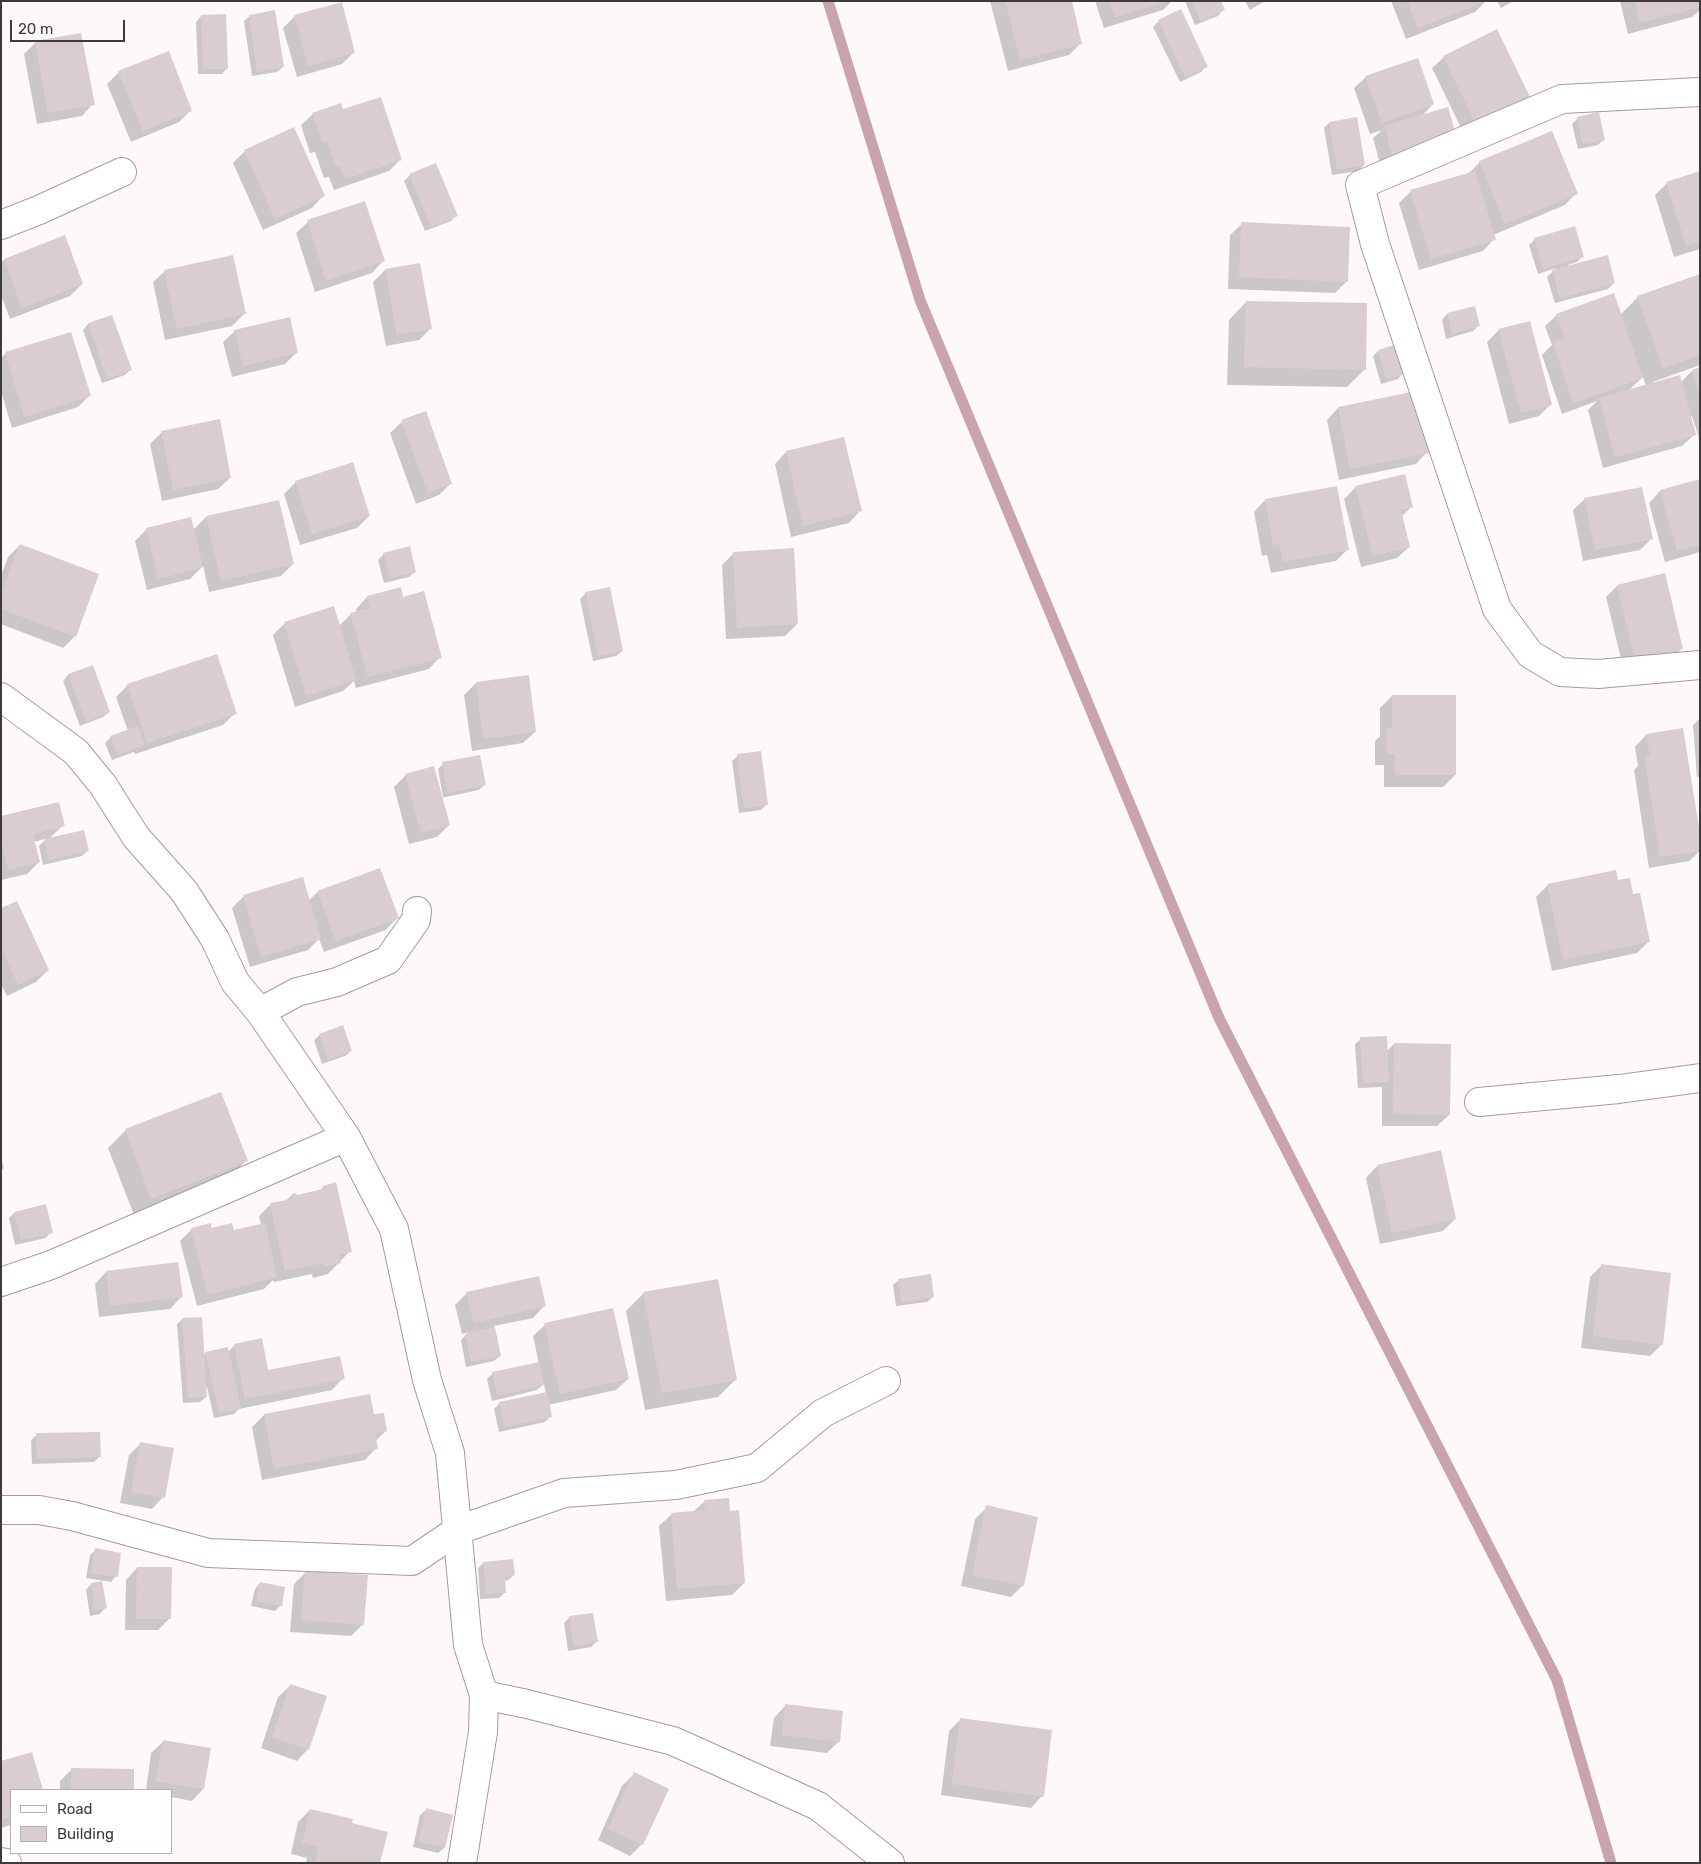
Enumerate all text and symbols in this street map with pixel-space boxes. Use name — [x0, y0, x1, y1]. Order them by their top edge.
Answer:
scale bar — [12, 10, 128, 42]
text: 20 m — [18, 20, 53, 38]
legend — [10, 1789, 172, 1854]
text: Road — [57, 1800, 93, 1818]
text: Building — [57, 1825, 114, 1843]

